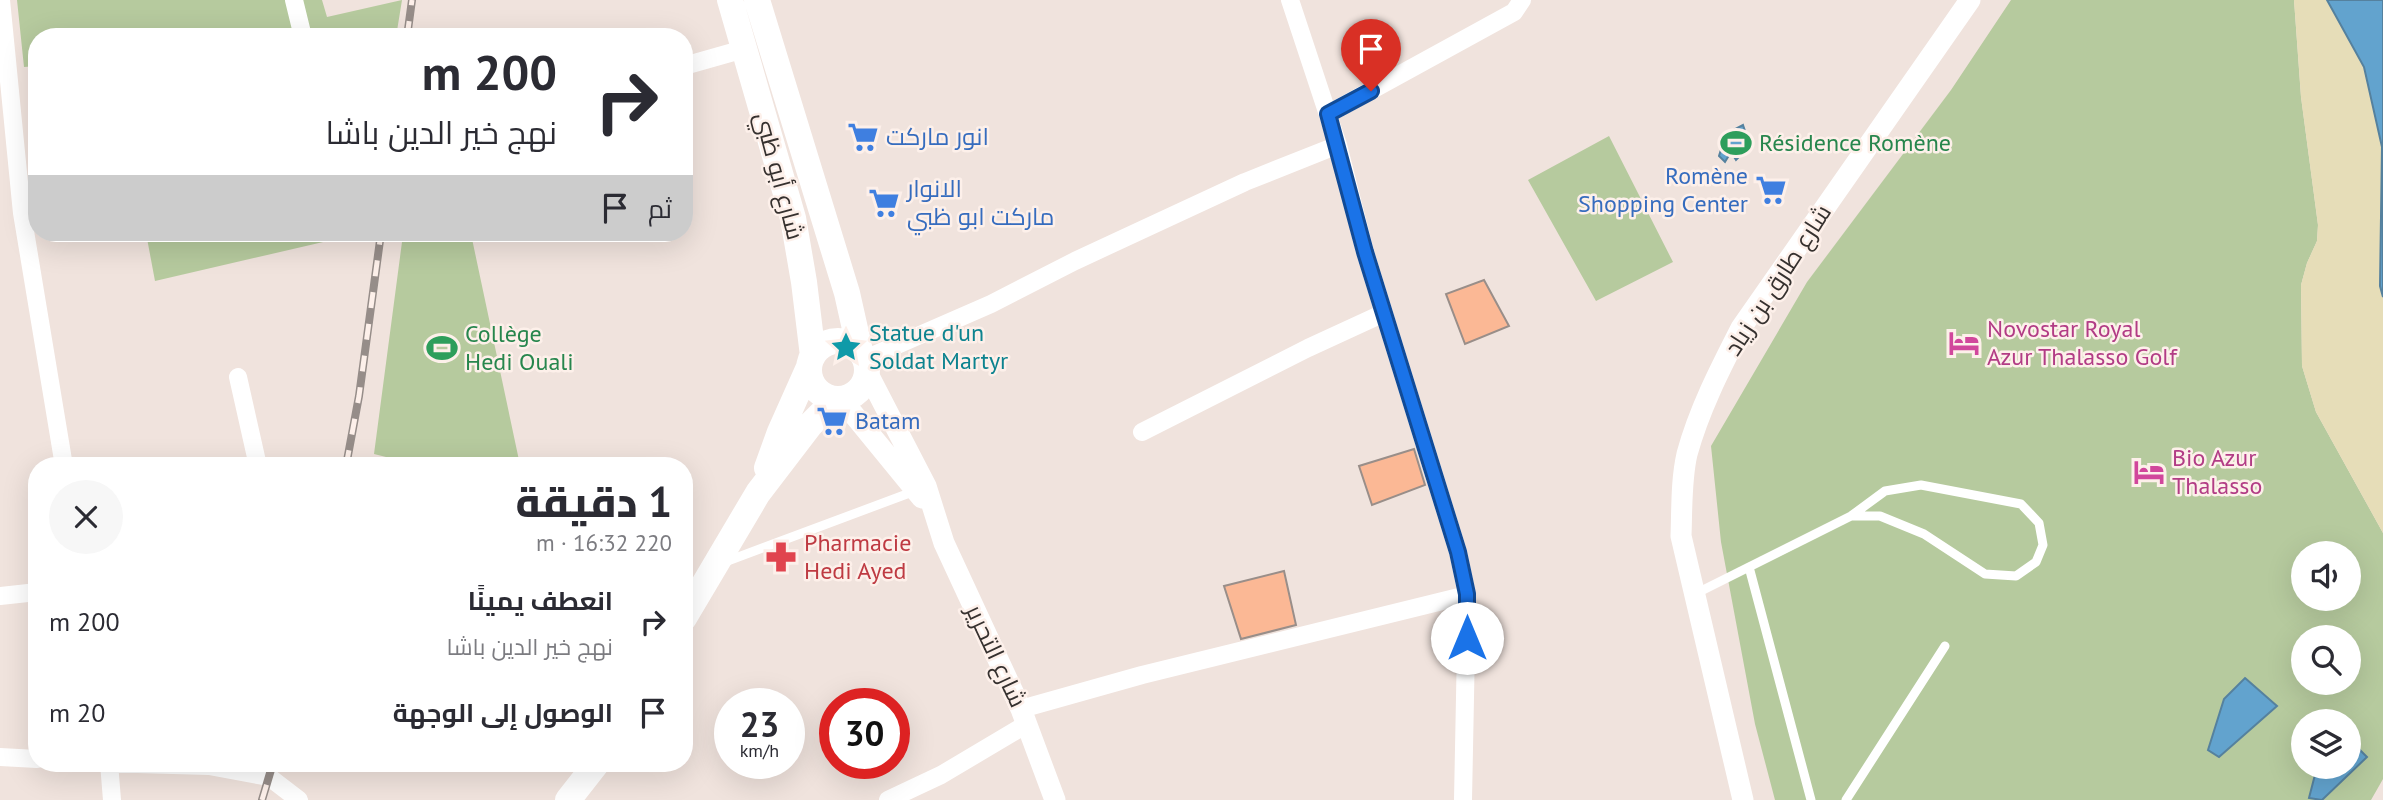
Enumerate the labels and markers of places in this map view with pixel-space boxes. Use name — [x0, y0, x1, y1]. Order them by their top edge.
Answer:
pin — [1341, 19, 1401, 91]
supermarket icon: انور ماركت — [846, 120, 880, 154]
place label: انور ماركت — [886, 121, 989, 152]
sports icon: Résidence Romène — [1719, 126, 1753, 160]
place label: Résidence Romène — [1759, 127, 1951, 158]
place label: Romène Shopping Center — [1578, 160, 1748, 219]
place label: الانوار ماركت ابو ظبي — [905, 173, 1054, 236]
supermarket icon: Romène Shopping Center — [1754, 173, 1788, 207]
supermarket icon: الانوار ماركت ابو ظبي — [867, 186, 901, 220]
place label: Novostar Royal Azur Thalasso Golf — [1987, 313, 2178, 372]
place label: Statue d'un Soldat Martyr — [869, 317, 1008, 376]
place label: Collège Hedi Ouali — [465, 318, 574, 377]
hotel icon: Novostar Royal Azur Thalasso Golf — [1947, 326, 1981, 360]
place icon: Statue d'un Soldat Martyr — [829, 330, 863, 364]
sports icon: Collège Hedi Ouali — [425, 331, 459, 365]
supermarket icon: Batam — [815, 404, 849, 438]
place label: Batam — [855, 405, 920, 436]
place label: Bio Azur Thalasso — [2172, 442, 2262, 501]
hotel icon: Bio Azur Thalasso — [2132, 455, 2166, 489]
place label: Pharmacie Hedi Ayed — [804, 527, 911, 586]
pharmacy icon: Pharmacie Hedi Ayed — [764, 540, 798, 574]

